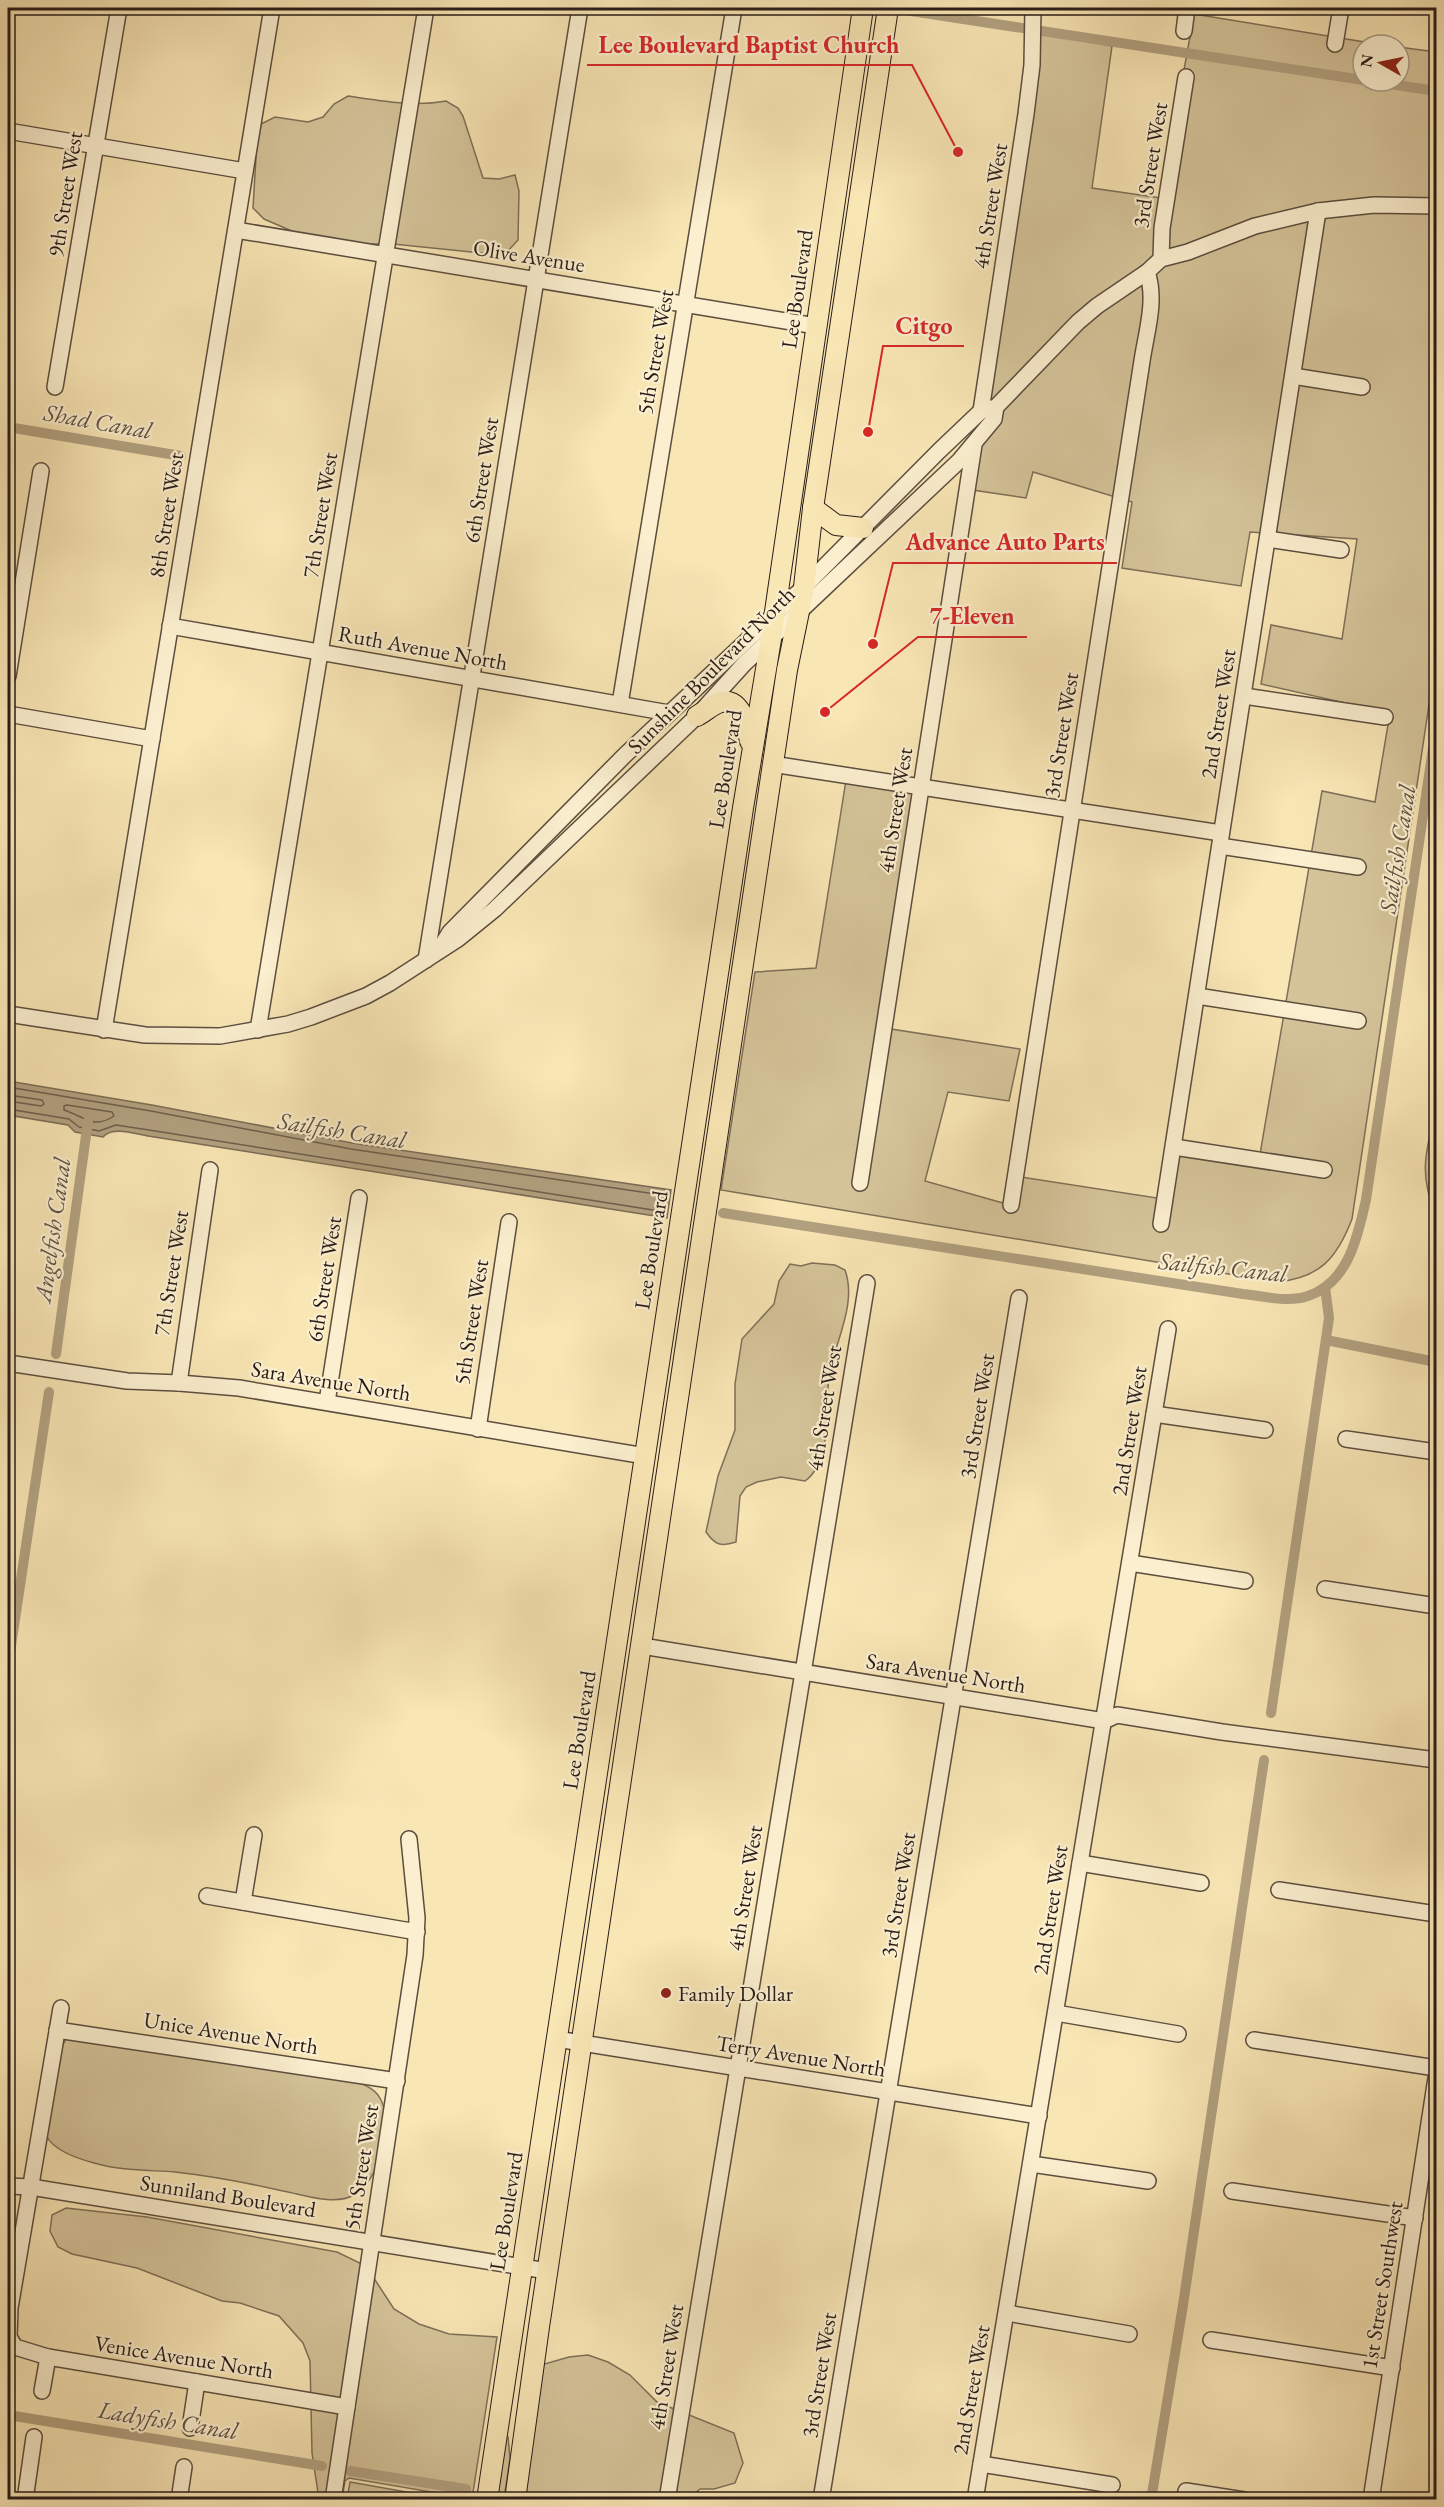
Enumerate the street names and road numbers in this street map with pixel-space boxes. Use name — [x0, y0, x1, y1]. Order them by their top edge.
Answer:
street label: 3rd Street West — [1126, 100, 1174, 230]
street label: 9th Street West — [41, 129, 89, 259]
street label: 4th Street West — [966, 141, 1014, 271]
street label: Lee Boulevard — [774, 227, 820, 350]
street label: Olive Avenue — [471, 233, 587, 279]
street label: 5th Street West — [630, 287, 680, 417]
street label: 6th Street West — [457, 415, 505, 545]
street label: 8th Street West — [142, 450, 190, 580]
street label: 7th Street West — [296, 450, 344, 580]
street label: Sunshine Boulevard North — [621, 580, 801, 760]
street label: Ruth Avenue North — [336, 619, 510, 677]
street label: 2nd Street West — [1193, 647, 1243, 781]
street label: 3rd Street West — [1037, 670, 1085, 800]
street label: Lee Boulevard — [701, 707, 749, 831]
street label: 4th Street West — [871, 745, 919, 875]
street label: Lee Boulevard — [627, 1188, 675, 1312]
street label: 7th Street West — [147, 1208, 195, 1338]
street label: 6th Street West — [300, 1214, 348, 1344]
street label: 5th Street West — [447, 1257, 495, 1387]
street label: 4th Street West — [800, 1343, 848, 1473]
street label: 3rd Street West — [953, 1351, 1001, 1481]
street label: Sara Avenue North — [249, 1354, 413, 1408]
street label: 2nd Street West — [1104, 1364, 1154, 1498]
street label: Sara Avenue North — [864, 1646, 1028, 1700]
street label: Lee Boulevard — [555, 1668, 603, 1792]
street label: 4th Street West — [721, 1823, 769, 1953]
street label: 3rd Street West — [874, 1830, 922, 1960]
street label: 2nd Street West — [1025, 1843, 1075, 1977]
street label: Unice Avenue North — [142, 2005, 320, 2061]
street label: Terry Avenue North — [714, 2028, 888, 2084]
street label: 5th Street West — [337, 2102, 385, 2232]
street label: Lee Boulevard — [482, 2149, 530, 2273]
street label: Sunniland Boulevard — [138, 2168, 319, 2224]
street label: 1st Street Southwest — [1354, 2199, 1410, 2371]
street label: 4th Street West — [642, 2302, 690, 2432]
street label: 3rd Street West — [795, 2310, 843, 2440]
street label: 2nd Street West — [945, 2323, 997, 2457]
street label: Venice Avenue North — [92, 2329, 276, 2385]

